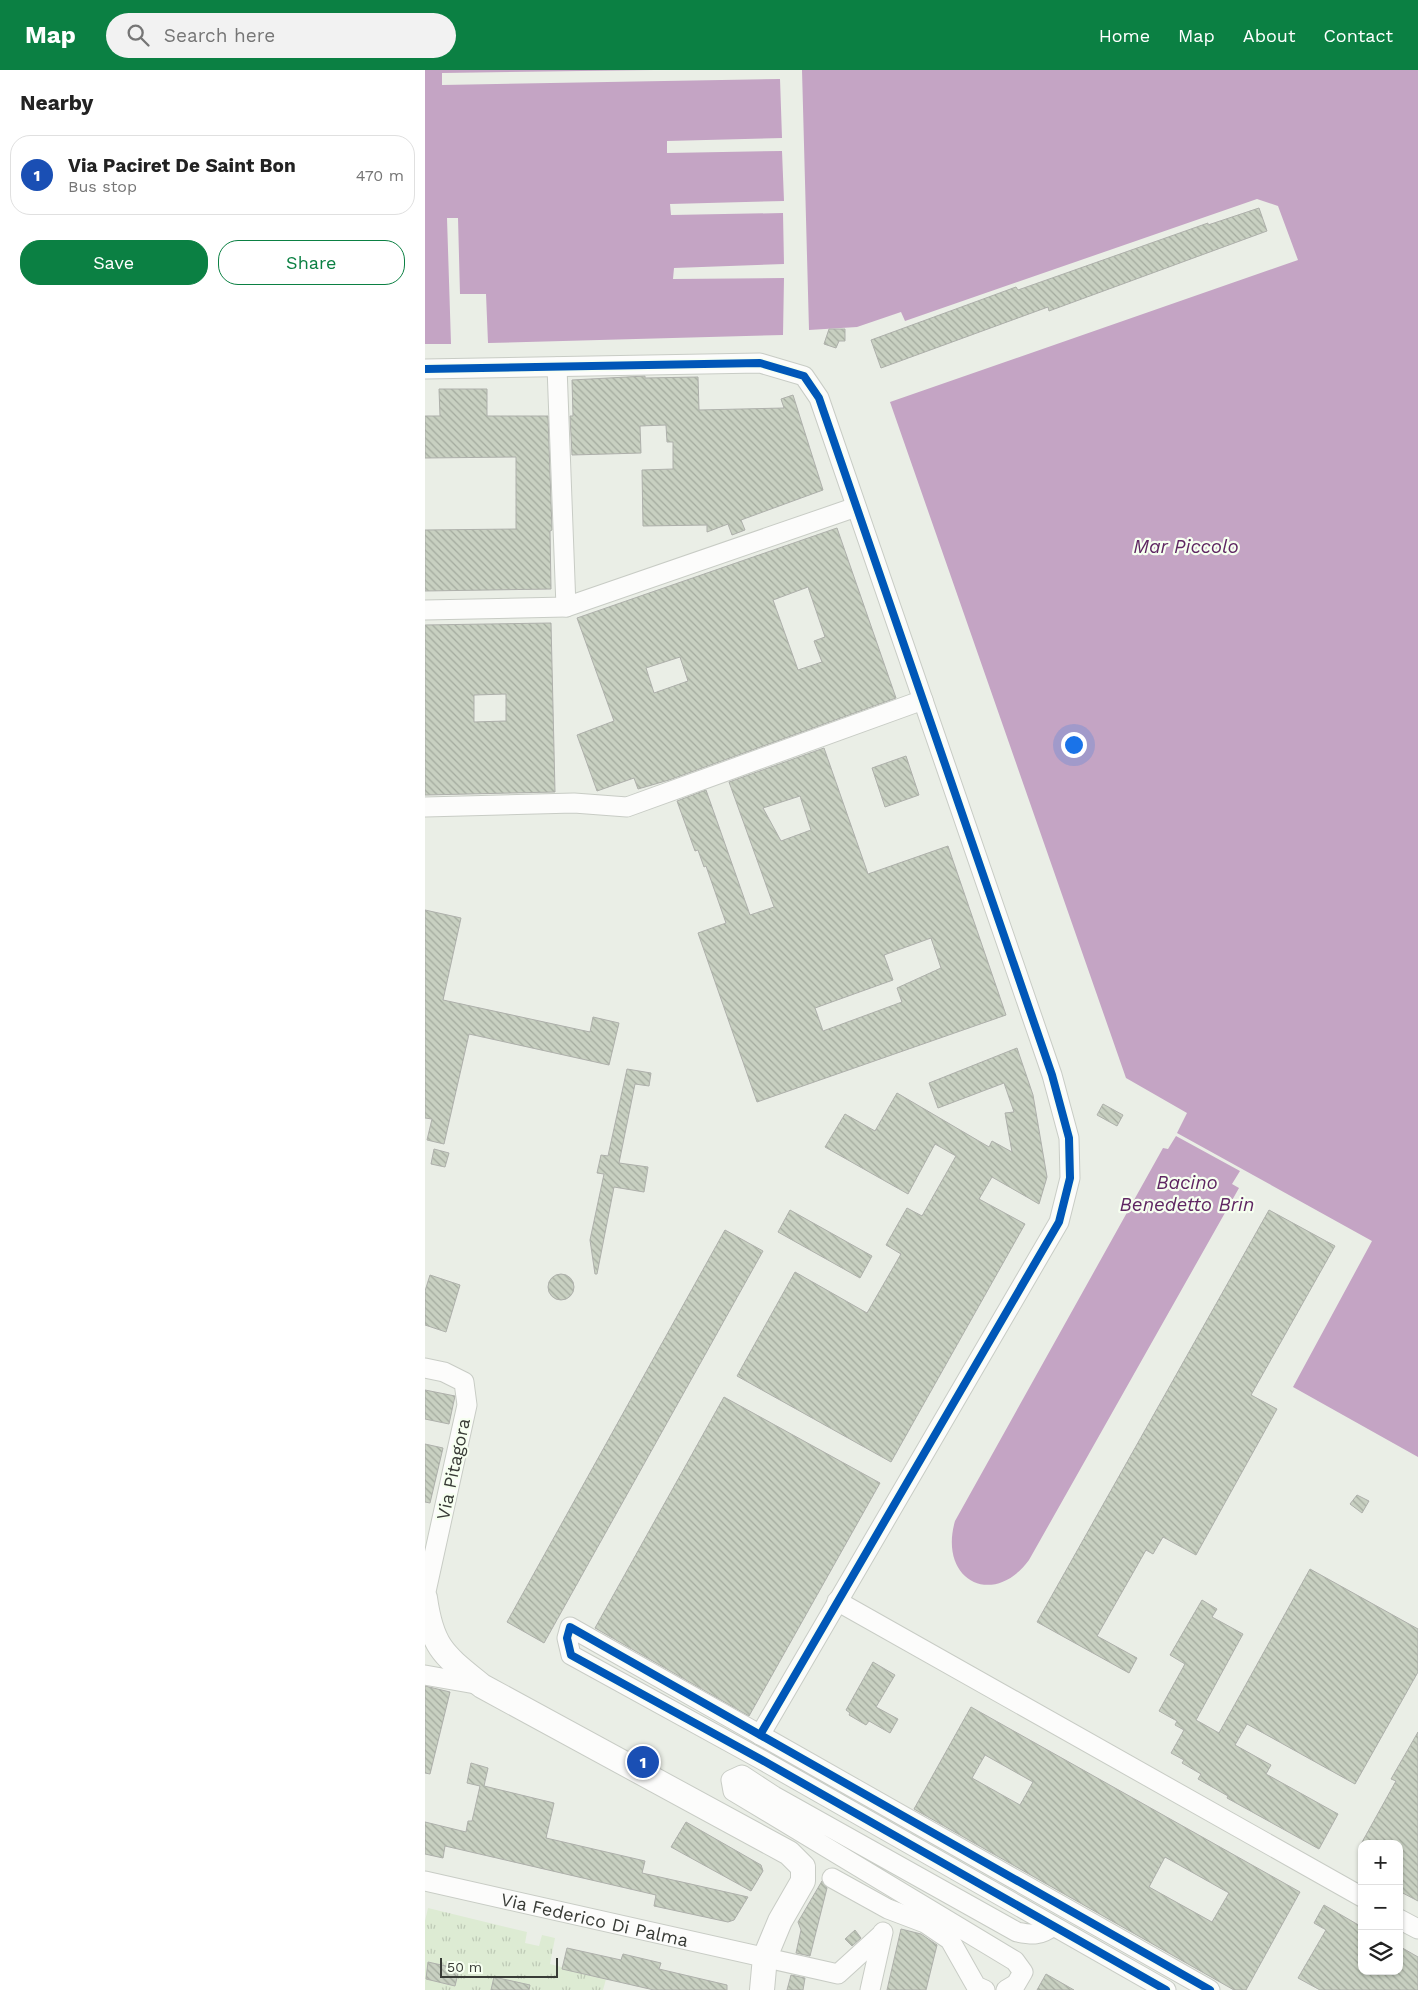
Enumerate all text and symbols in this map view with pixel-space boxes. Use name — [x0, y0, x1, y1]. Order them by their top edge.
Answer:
search box — [106, 13, 456, 58]
text: Map — [25, 21, 76, 49]
icon: search — [124, 21, 152, 49]
text: Search here — [164, 24, 275, 47]
text: Home — [1099, 25, 1150, 46]
text: Map — [1178, 25, 1215, 46]
text: About — [1243, 25, 1295, 46]
text: Contact — [1323, 25, 1393, 46]
text: Nearby — [20, 90, 93, 115]
text: Via Paciret De Saint Bon — [68, 154, 296, 177]
text: 1 — [34, 166, 40, 185]
text: 470 m — [356, 166, 404, 185]
text: Bus stop — [68, 177, 137, 196]
button: Save — [20, 240, 208, 285]
button: Share — [218, 240, 405, 285]
water label: Mar Piccolo — [1133, 535, 1239, 558]
your location — [1061, 732, 1087, 758]
water label: Bacino Benedetto Brin — [1120, 1171, 1254, 1216]
street label: Via Pitagora — [432, 1416, 474, 1522]
pin: 1 — [627, 1743, 659, 1781]
map controls — [1358, 1840, 1403, 1975]
button: + — [1358, 1840, 1403, 1885]
button: − — [1358, 1885, 1403, 1930]
street label: Via Federico Di Palma — [499, 1888, 690, 1951]
button: layers — [1358, 1930, 1403, 1975]
scale bar — [440, 1955, 557, 1978]
text: 50 m — [447, 1959, 482, 1975]

